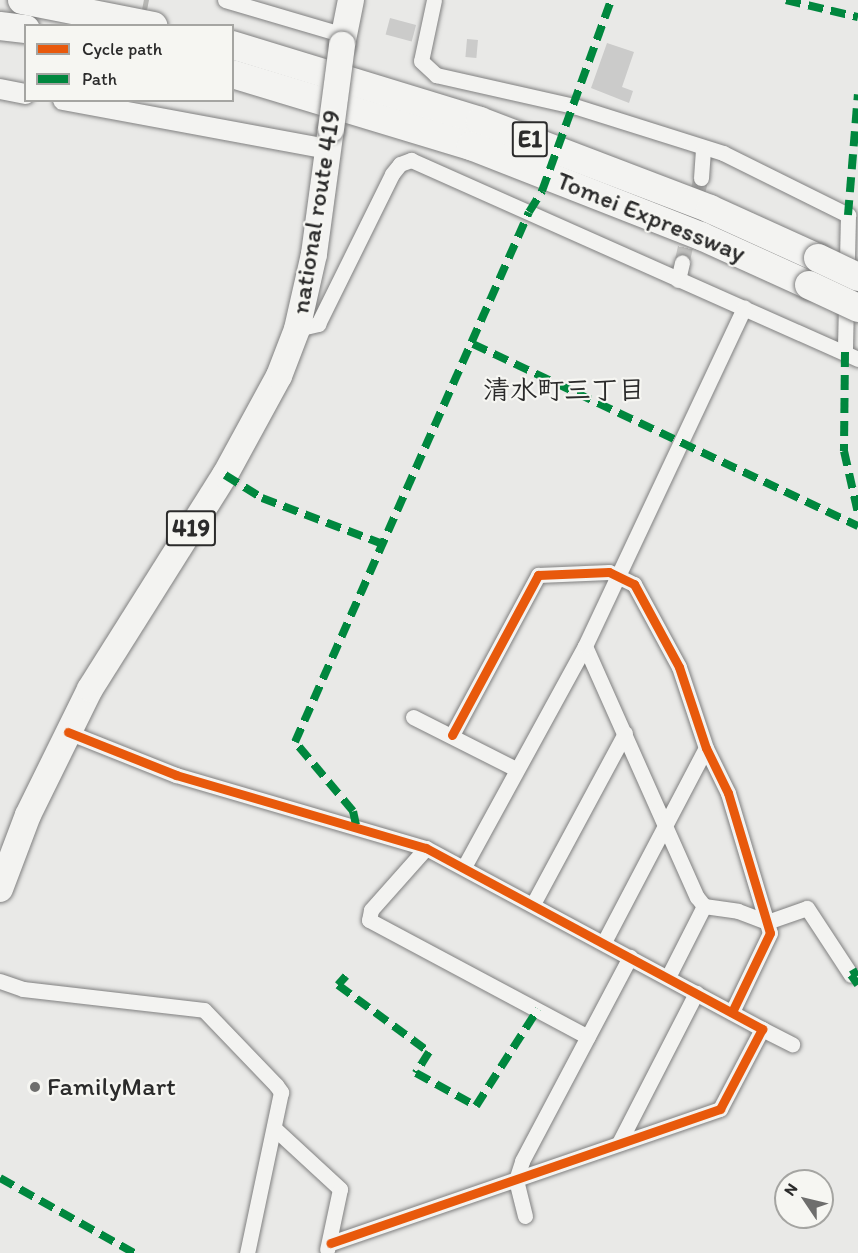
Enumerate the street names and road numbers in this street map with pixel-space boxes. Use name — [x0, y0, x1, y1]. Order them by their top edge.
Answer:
street label: national route 419 — [284, 108, 348, 316]
road number: E1 — [510, 118, 550, 160]
street label: Tomei Expressway — [552, 165, 750, 269]
road number: 419 — [166, 507, 216, 549]

